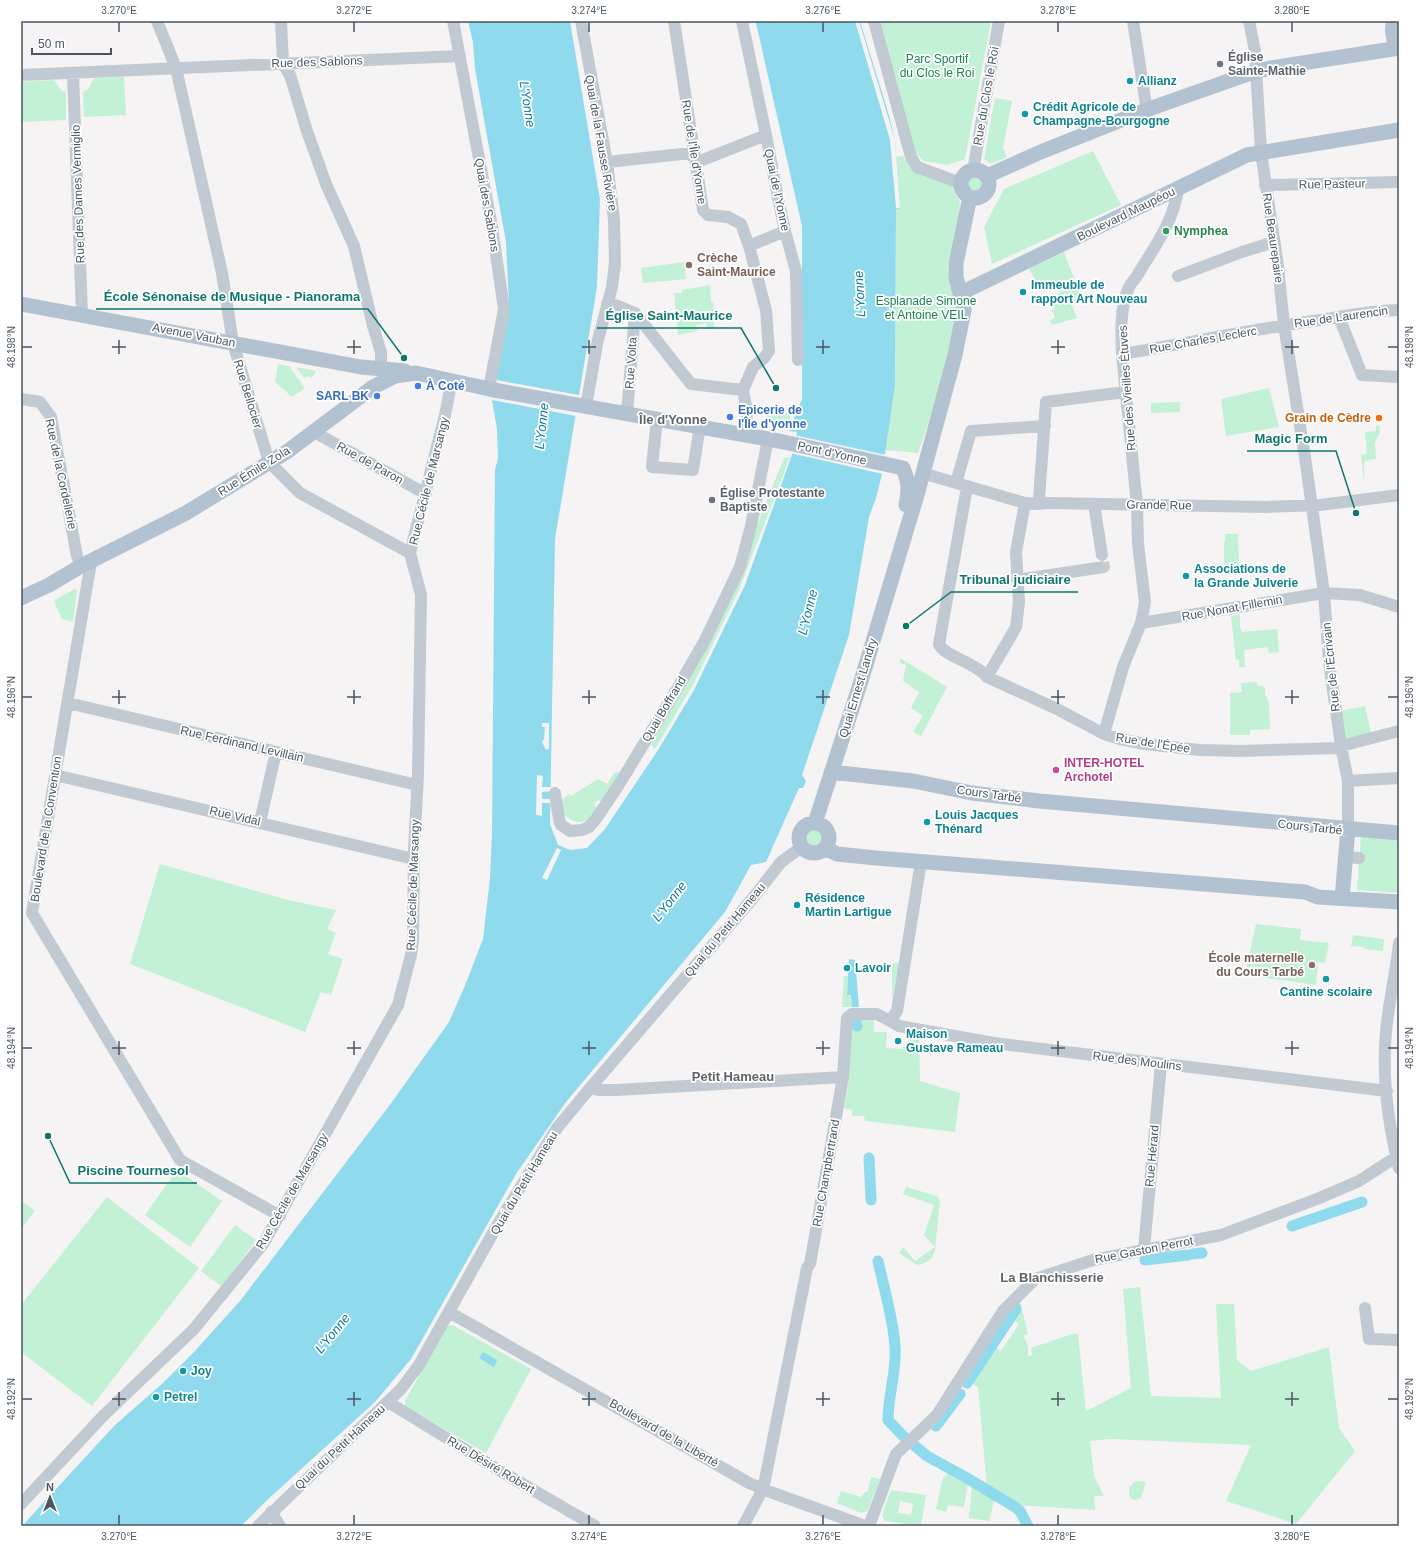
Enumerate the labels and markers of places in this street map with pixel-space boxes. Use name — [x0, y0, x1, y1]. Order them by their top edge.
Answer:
place label: Église Sainte-Mathie — [1228, 49, 1306, 78]
marker: Église Sainte-Mathie — [1215, 59, 1225, 69]
place label: Allianz — [1138, 74, 1177, 88]
marker: Allianz — [1125, 76, 1135, 86]
place label: Crédit Agricole de Champagne-Bourgogne — [1033, 100, 1170, 128]
marker: Crédit Agricole de Champagne-Bourgogne — [1020, 109, 1030, 119]
place label: Nymphea — [1174, 224, 1228, 238]
marker: Nymphea — [1161, 226, 1171, 236]
place label: Crèche Saint-Maurice — [697, 251, 776, 279]
marker: Crèche Saint-Maurice — [684, 260, 694, 270]
place label: Immeuble de rapport Art Nouveau — [1031, 278, 1147, 306]
callout: École Sénonaise de Musique - Pianorama — [96, 284, 368, 309]
marker: Immeuble de rapport Art Nouveau — [1018, 287, 1028, 297]
callout: Église Saint-Maurice — [597, 303, 741, 328]
place label: À Coté — [426, 378, 465, 393]
marker: À Coté — [413, 381, 423, 391]
place label: SARL BK — [316, 389, 369, 403]
marker: SARL BK — [372, 391, 382, 401]
place label: Epicerie de l'Île d'yonne — [738, 403, 807, 431]
place label: Grain de Cèdre — [1285, 411, 1371, 425]
marker: Epicerie de l'Île d'yonne — [725, 412, 735, 422]
marker: Grain de Cèdre — [1374, 413, 1384, 423]
callout: Magic Form — [1247, 426, 1336, 451]
place label: Église Protestante Baptiste — [720, 485, 825, 514]
marker: Église Protestante Baptiste — [707, 495, 717, 505]
place label: Associations de la Grande Juiverie — [1194, 562, 1298, 590]
callout: Tribunal judiciaire — [951, 567, 1078, 592]
marker: Associations de la Grande Juiverie — [1181, 571, 1191, 581]
place label: INTER-HOTEL Archotel — [1064, 756, 1145, 784]
marker: INTER-HOTEL Archotel — [1051, 765, 1061, 775]
place label: Louis Jacques Thénard — [935, 808, 1019, 836]
marker: Louis Jacques Thénard — [922, 817, 932, 827]
place label: Résidence Martin Lartigue — [805, 891, 892, 919]
marker: Résidence Martin Lartigue — [792, 900, 802, 910]
place label: École maternelle du Cours Tarbé — [1209, 950, 1304, 979]
marker: École maternelle du Cours Tarbé — [1307, 960, 1317, 970]
place label: Lavoir — [855, 961, 891, 975]
marker: Lavoir — [842, 963, 852, 973]
marker: Cantine scolaire — [1321, 974, 1331, 984]
place label: Cantine scolaire — [1280, 985, 1373, 999]
place label: Maison Gustave Rameau — [906, 1027, 1003, 1055]
marker: Maison Gustave Rameau — [893, 1036, 903, 1046]
callout: Piscine Tournesol — [70, 1158, 197, 1183]
place label: Joy — [191, 1364, 212, 1378]
marker: Joy — [178, 1366, 188, 1376]
place label: Petrel — [164, 1390, 197, 1404]
marker: Petrel — [151, 1392, 161, 1402]

